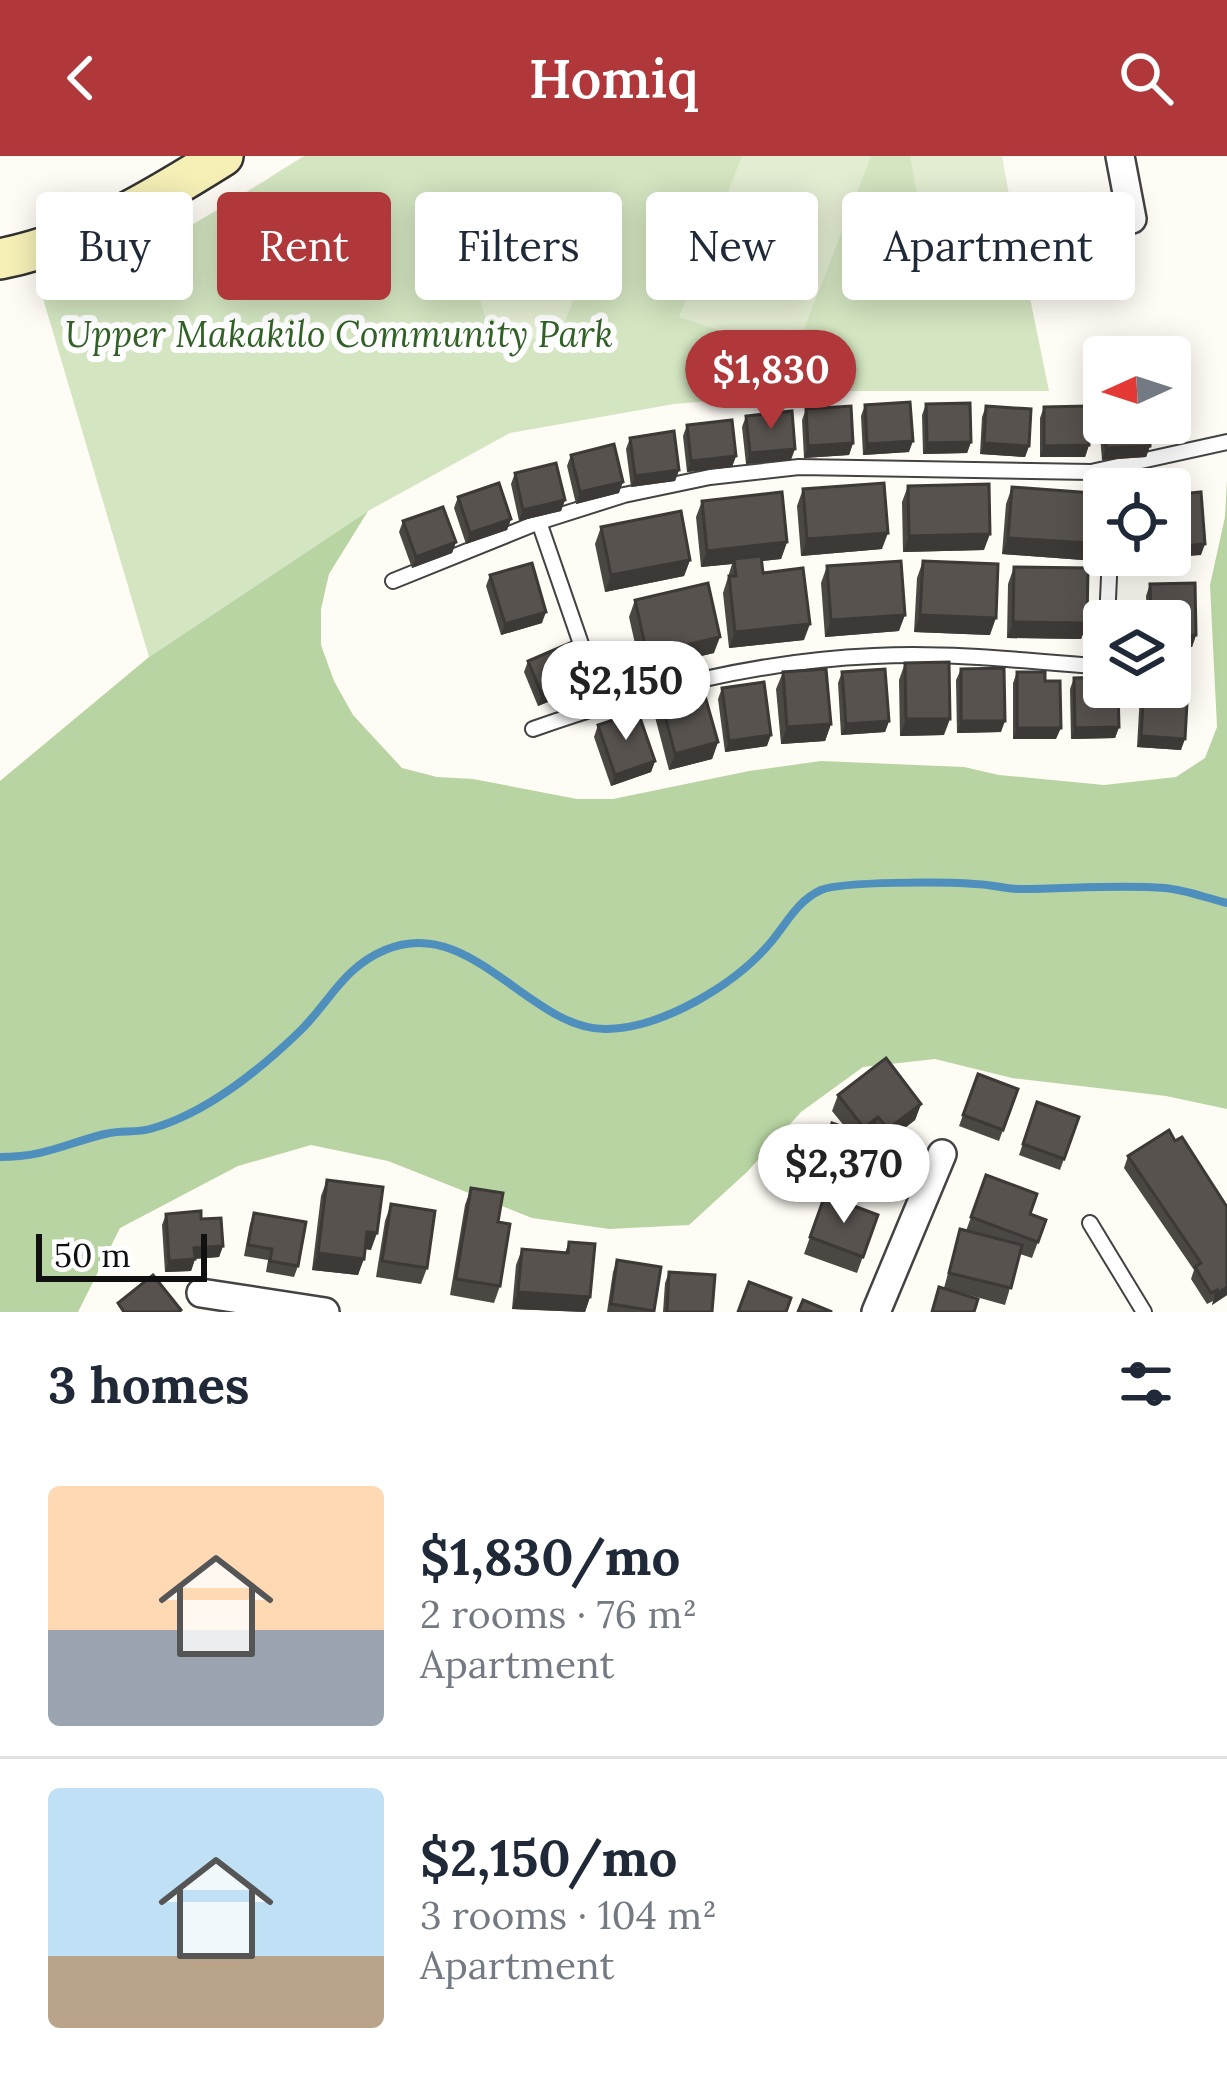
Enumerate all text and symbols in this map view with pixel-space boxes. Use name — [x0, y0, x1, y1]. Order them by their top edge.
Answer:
text: Homiq — [529, 44, 698, 113]
icon: back — [48, 45, 114, 111]
icon: search — [1113, 45, 1179, 111]
chip: Buy — [36, 192, 193, 300]
chip: Rent — [217, 192, 391, 300]
chip: Filters — [415, 192, 622, 300]
chip: New — [646, 192, 818, 300]
chip: Apartment — [842, 192, 1135, 300]
park label: Upper Makakilo Community Park — [65, 311, 613, 357]
pin: $1,830 — [673, 330, 869, 432]
north arrow — [1083, 336, 1191, 444]
map controls — [1083, 336, 1191, 708]
text: $1,830 — [712, 344, 830, 394]
button: locate — [1083, 468, 1191, 576]
button: layers — [1083, 600, 1191, 708]
pin: $2,150 — [528, 641, 724, 743]
text: $2,150 — [568, 655, 684, 705]
pin: $2,370 — [746, 1124, 942, 1226]
text: $2,370 — [785, 1138, 903, 1188]
scale bar — [36, 1228, 207, 1281]
text: 50 m — [54, 1234, 131, 1276]
icon: filters — [1113, 1351, 1179, 1417]
text: 3 homes — [48, 1352, 250, 1417]
text: $1,830/mo — [420, 1524, 680, 1589]
icon: home — [144, 1534, 288, 1678]
text: 2 rooms · 76 m² — [420, 1589, 697, 1639]
text: Apartment — [420, 1639, 615, 1689]
text: $2,150/mo — [420, 1825, 677, 1890]
icon: home — [144, 1836, 288, 1980]
text: 3 rooms · 104 m² — [420, 1890, 717, 1940]
text: Apartment — [420, 1940, 615, 1990]

